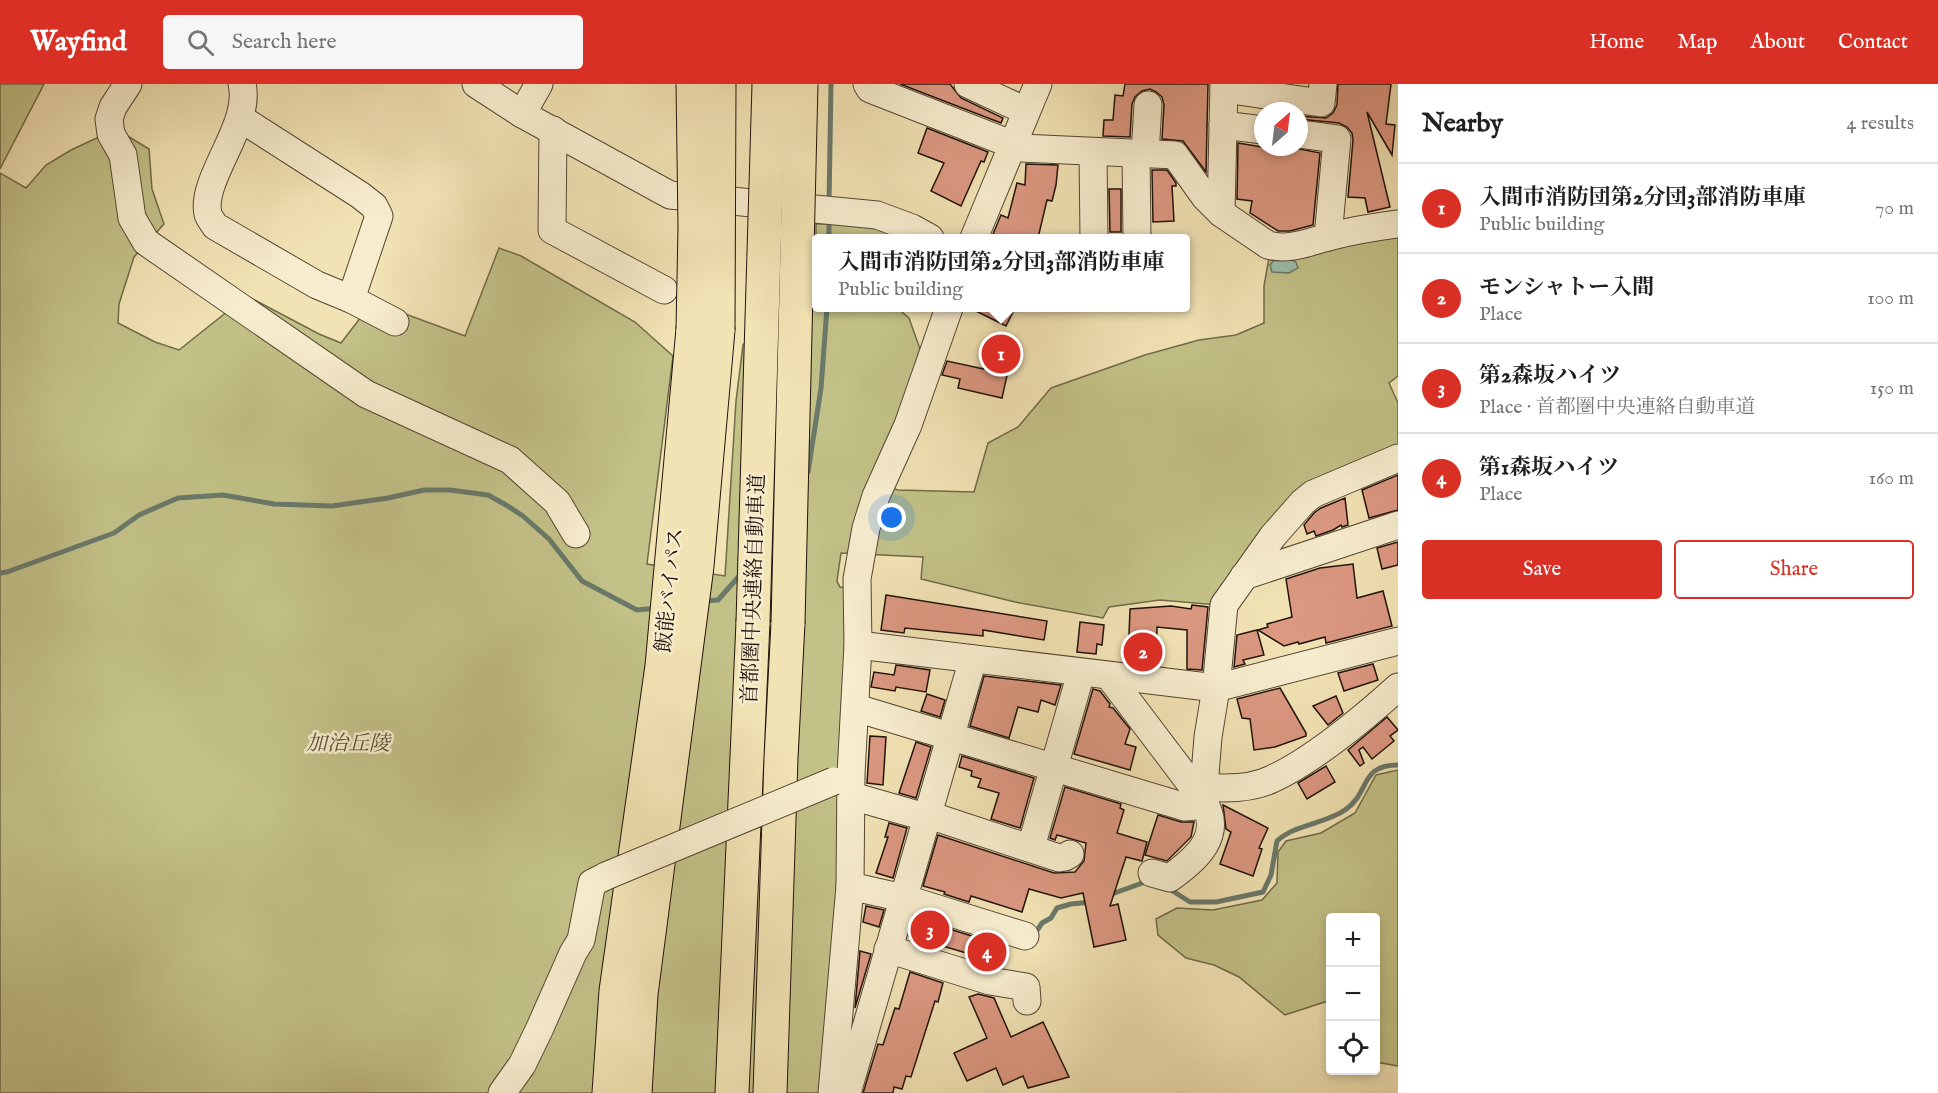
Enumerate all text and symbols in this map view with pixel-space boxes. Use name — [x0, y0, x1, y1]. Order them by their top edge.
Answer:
search box — [163, 15, 583, 69]
text: Wayfind — [30, 25, 127, 60]
icon: search — [184, 26, 217, 59]
text: Search here — [232, 28, 337, 56]
text: Home — [1589, 29, 1644, 56]
text: Map — [1677, 29, 1717, 56]
text: About — [1750, 29, 1805, 56]
text: Contact — [1838, 29, 1908, 56]
north arrow — [1254, 102, 1308, 156]
text: Nearby — [1422, 107, 1503, 140]
text: 4 results — [1847, 111, 1914, 136]
text: 入間市消防団第2分団3部消防車庫 — [1479, 184, 1806, 212]
text: 1 — [1438, 196, 1445, 221]
text: 70 m — [1875, 196, 1914, 221]
text: Public building — [1479, 212, 1604, 237]
popup — [812, 234, 1190, 312]
text: 入間市消防団第2分団3部消防車庫 — [838, 249, 1164, 277]
text: モンシャトー入間 — [1479, 274, 1654, 302]
text: Public building — [838, 277, 963, 302]
text: 2 — [1437, 286, 1446, 311]
text: 100 m — [1867, 286, 1914, 311]
text: Place — [1479, 302, 1522, 327]
pin: 1 — [982, 332, 1020, 376]
text: 第2森坂ハイツ — [1479, 362, 1621, 390]
text: 3 — [1438, 376, 1445, 401]
text: 150 m — [1870, 376, 1914, 401]
text: Place · 首都圏中央連絡自動車道 — [1479, 395, 1756, 420]
text: 第1森坂ハイツ — [1479, 454, 1619, 482]
text: 4 — [1437, 466, 1446, 491]
text: 160 m — [1868, 466, 1914, 491]
street label: 首都圏中央連絡自動車道 — [737, 473, 772, 705]
text: Place — [1479, 482, 1522, 507]
your location — [877, 503, 906, 532]
street label: 飯能バイパス — [651, 526, 690, 654]
button: Save — [1422, 540, 1662, 599]
button: Share — [1674, 540, 1914, 599]
pin: 2 — [1124, 630, 1162, 674]
park label: 加治丘陵 — [306, 731, 392, 758]
pin: 3 — [910, 908, 950, 952]
map controls — [1326, 913, 1380, 1075]
button: + — [1326, 913, 1380, 967]
pin: 4 — [968, 930, 1006, 974]
button: − — [1326, 967, 1380, 1021]
button: locate — [1326, 1021, 1380, 1075]

